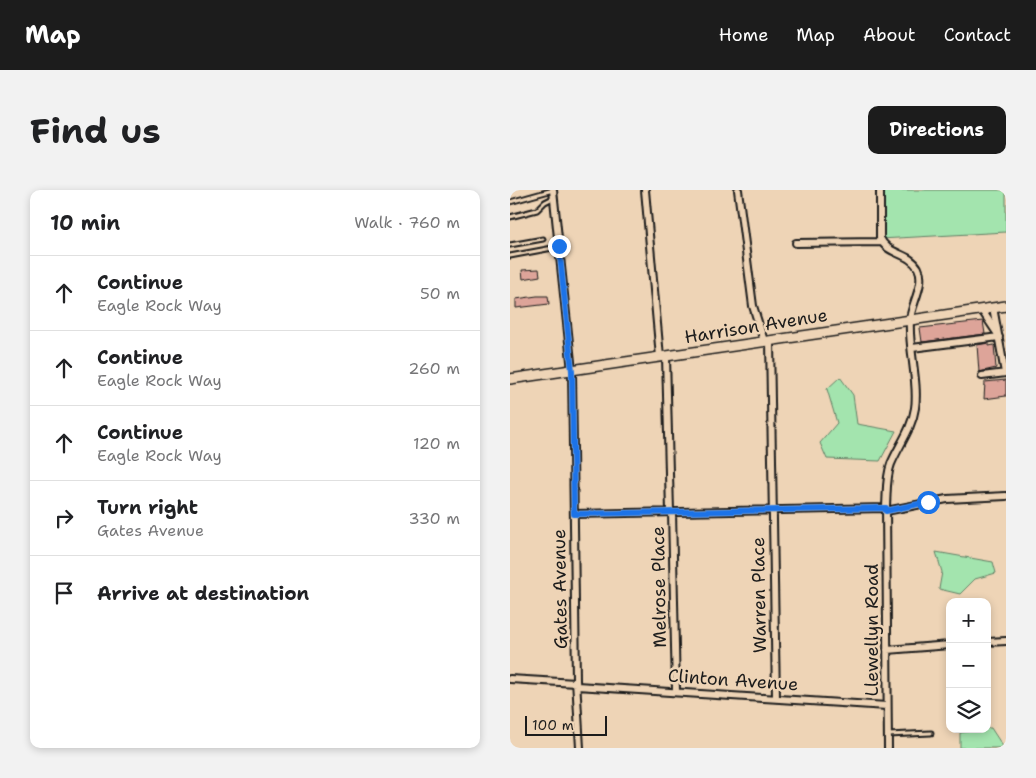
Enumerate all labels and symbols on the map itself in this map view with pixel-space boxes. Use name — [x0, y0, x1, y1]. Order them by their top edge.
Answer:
route end — [548, 235, 571, 258]
street label: Harrison Avenue — [683, 303, 829, 349]
route start — [917, 491, 940, 514]
street label: Melrose Place — [646, 526, 672, 648]
street label: Gates Avenue — [547, 529, 573, 649]
street label: Warren Place — [746, 537, 772, 653]
street label: Llewellyn Road — [860, 563, 884, 697]
street label: Clinton Avenue — [667, 663, 799, 697]
scale bar — [525, 713, 608, 736]

